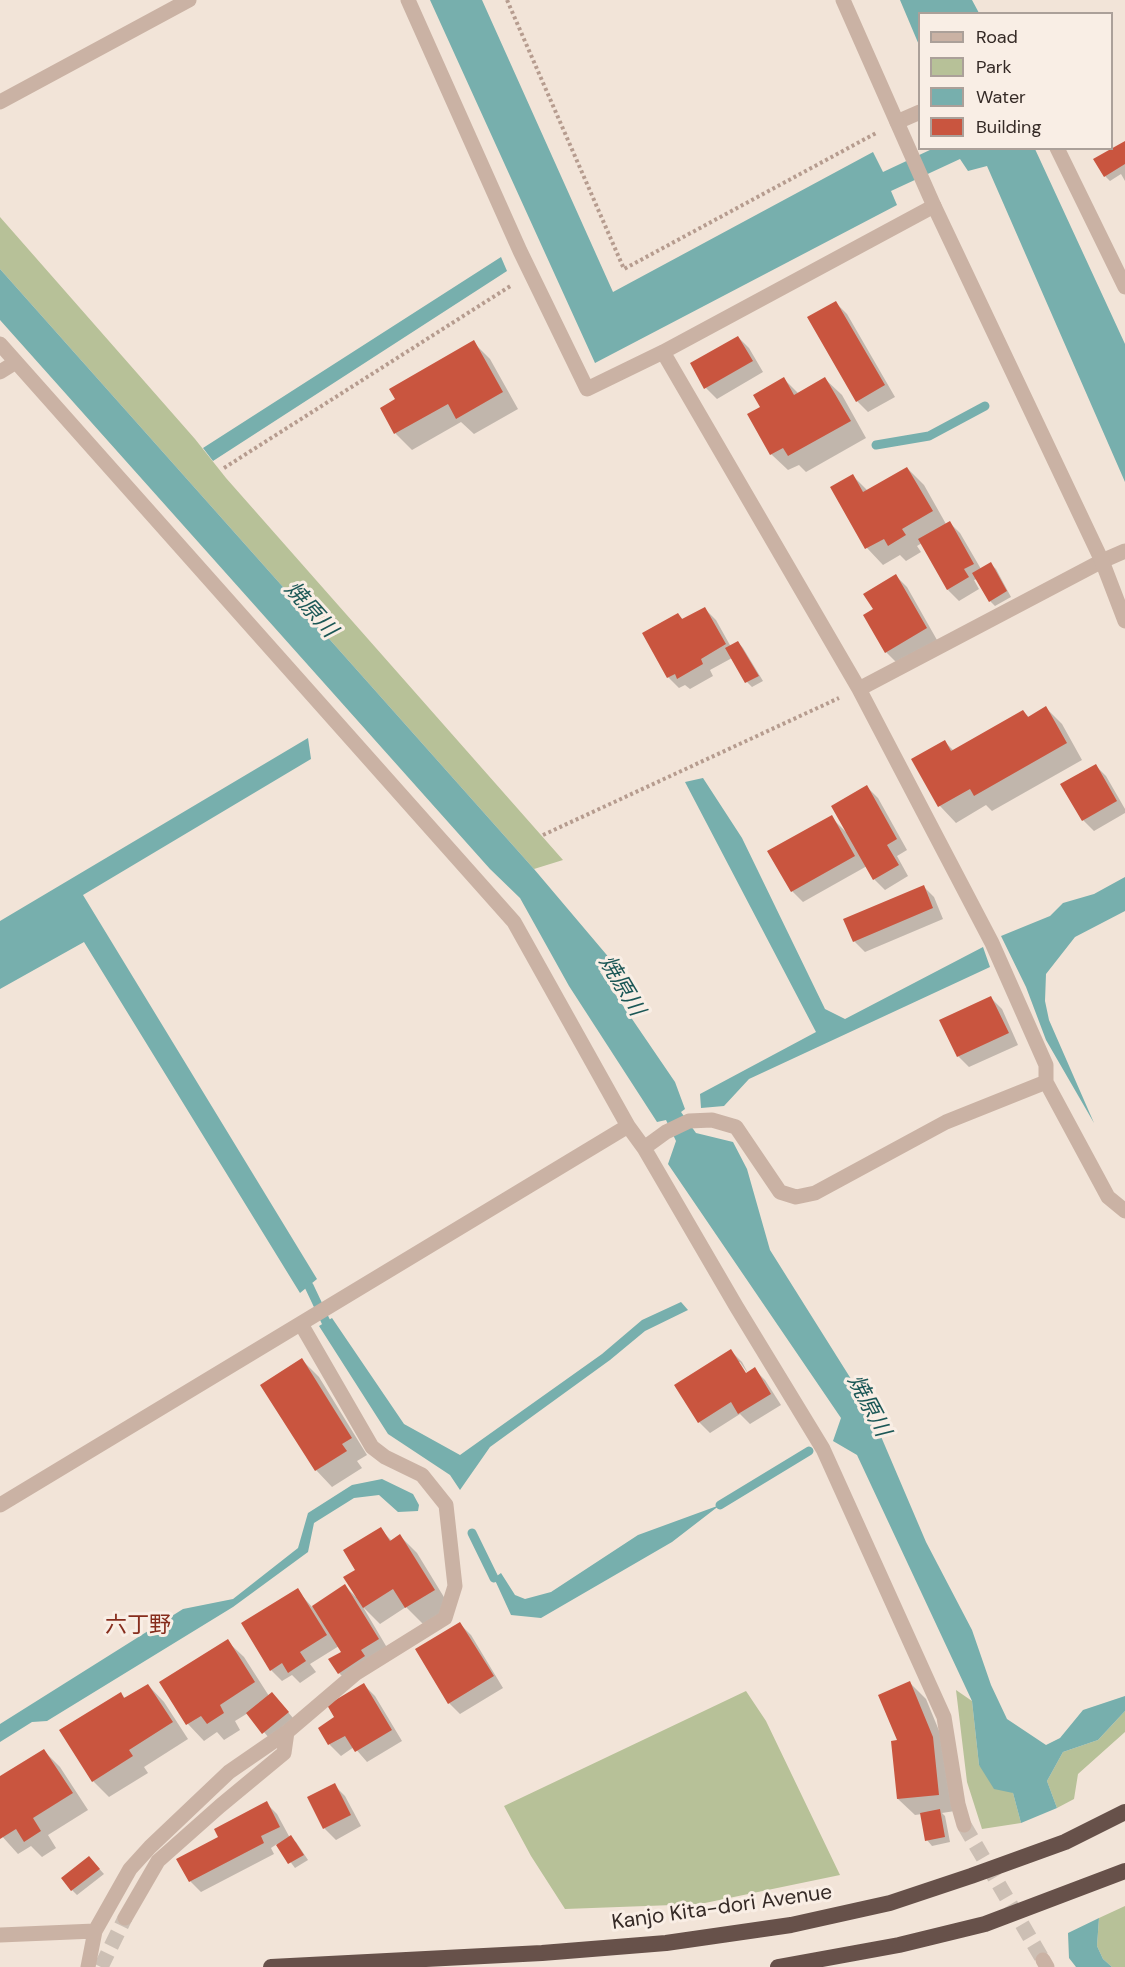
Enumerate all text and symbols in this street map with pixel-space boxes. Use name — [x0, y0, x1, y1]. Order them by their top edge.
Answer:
legend — [918, 12, 1113, 150]
text: Road — [976, 25, 1018, 49]
text: Park — [976, 55, 1012, 79]
text: Water — [976, 85, 1026, 109]
text: Building — [976, 115, 1041, 139]
water label: 焼原川 — [278, 577, 342, 643]
water label: 焼原川 — [593, 951, 649, 1021]
water label: 焼原川 — [841, 1371, 895, 1441]
district label: 六丁野 — [105, 1613, 171, 1639]
street label: Kanjo Kita-dori Avenue — [610, 1880, 834, 1936]

